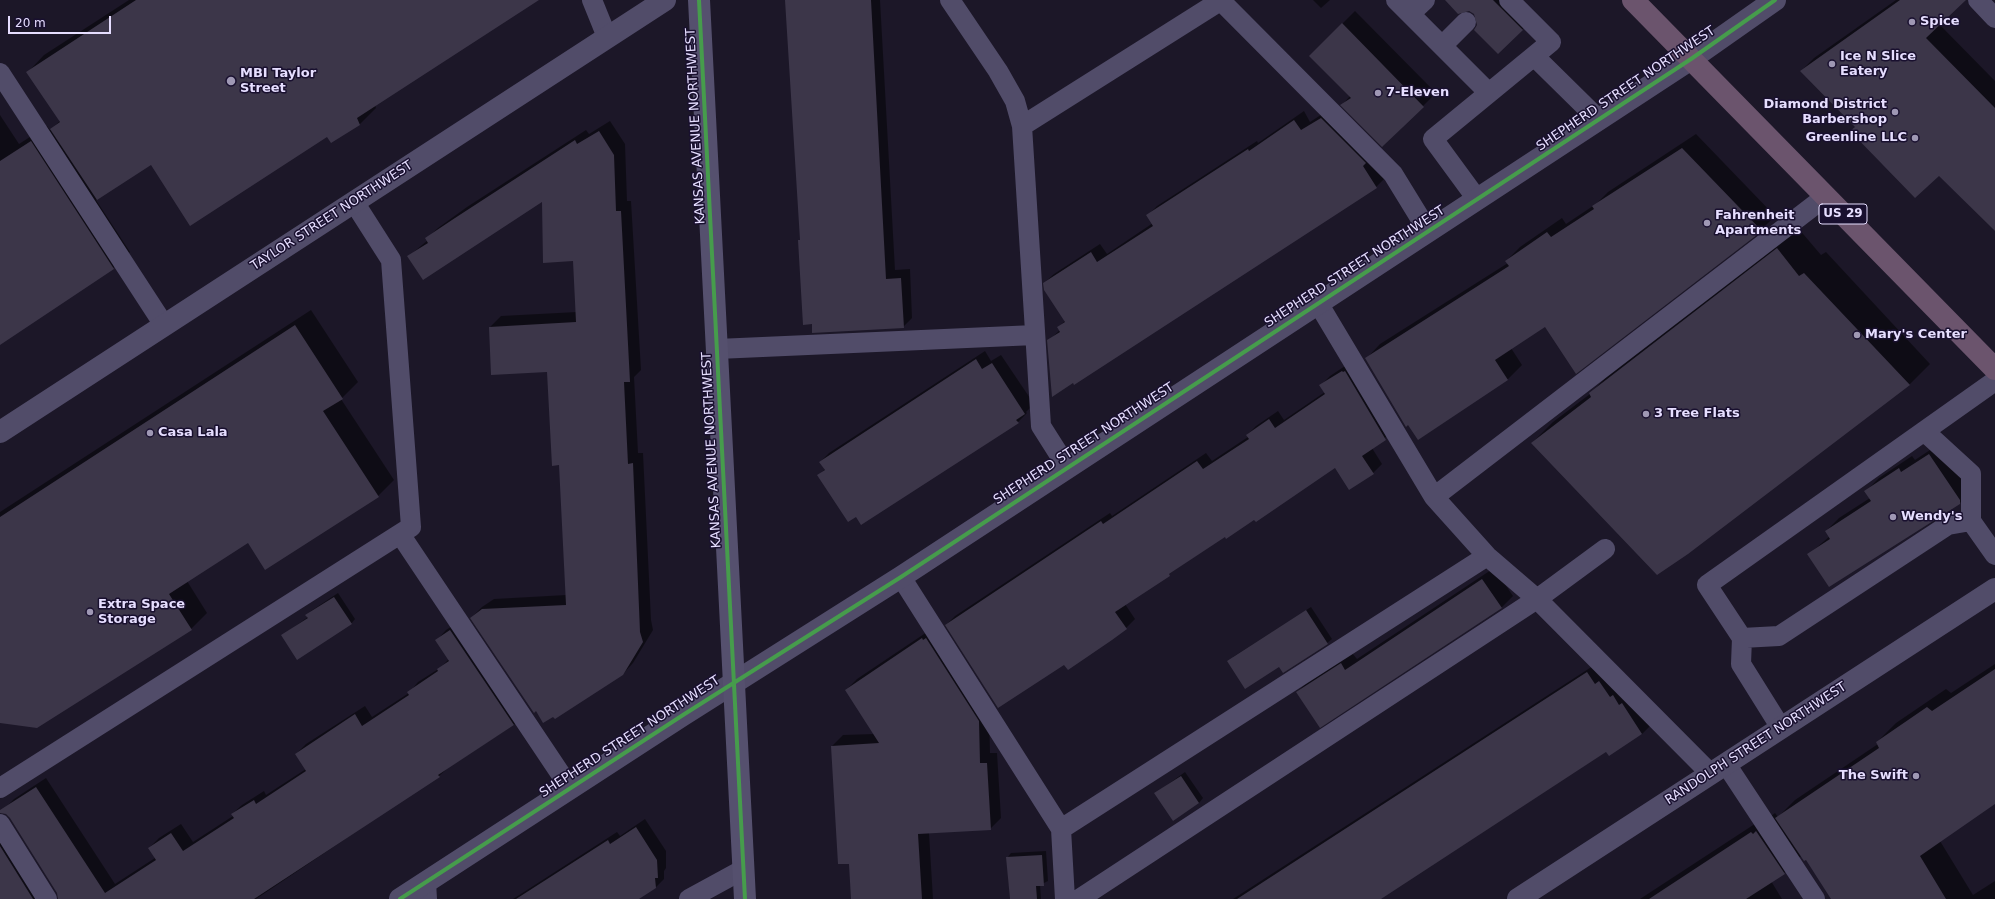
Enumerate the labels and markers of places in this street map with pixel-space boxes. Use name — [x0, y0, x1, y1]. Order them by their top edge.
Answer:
place label: Spice — [1920, 14, 1960, 30]
marker: Spice — [1907, 17, 1917, 27]
place label: Ice N Slice Eatery — [1840, 49, 1916, 80]
marker: Ice N Slice Eatery — [1827, 59, 1837, 69]
place label: MBI Taylor Street — [240, 66, 316, 97]
marker: MBI Taylor Street — [225, 75, 237, 87]
place label: 7-Eleven — [1386, 85, 1449, 101]
marker: 7-Eleven — [1373, 88, 1383, 98]
place label: Diamond District Barbershop — [1763, 97, 1887, 128]
marker: Diamond District Barbershop — [1890, 107, 1900, 117]
place label: Greenline LLC — [1805, 130, 1907, 146]
marker: Greenline LLC — [1910, 133, 1920, 143]
place label: Fahrenheit Apartments — [1715, 208, 1801, 239]
marker: Fahrenheit Apartments — [1702, 218, 1712, 228]
place label: Mary's Center — [1865, 327, 1967, 343]
marker: Mary's Center — [1852, 330, 1862, 340]
place label: 3 Tree Flats — [1654, 406, 1740, 422]
marker: 3 Tree Flats — [1641, 409, 1651, 419]
place label: Casa Lala — [158, 425, 228, 441]
marker: Casa Lala — [145, 428, 155, 438]
place label: Wendy's — [1901, 509, 1962, 525]
marker: Wendy's — [1888, 512, 1898, 522]
place label: Extra Space Storage — [98, 597, 185, 628]
marker: Extra Space Storage — [85, 607, 95, 617]
place label: The Swift — [1839, 768, 1908, 784]
marker: The Swift — [1911, 771, 1921, 781]

